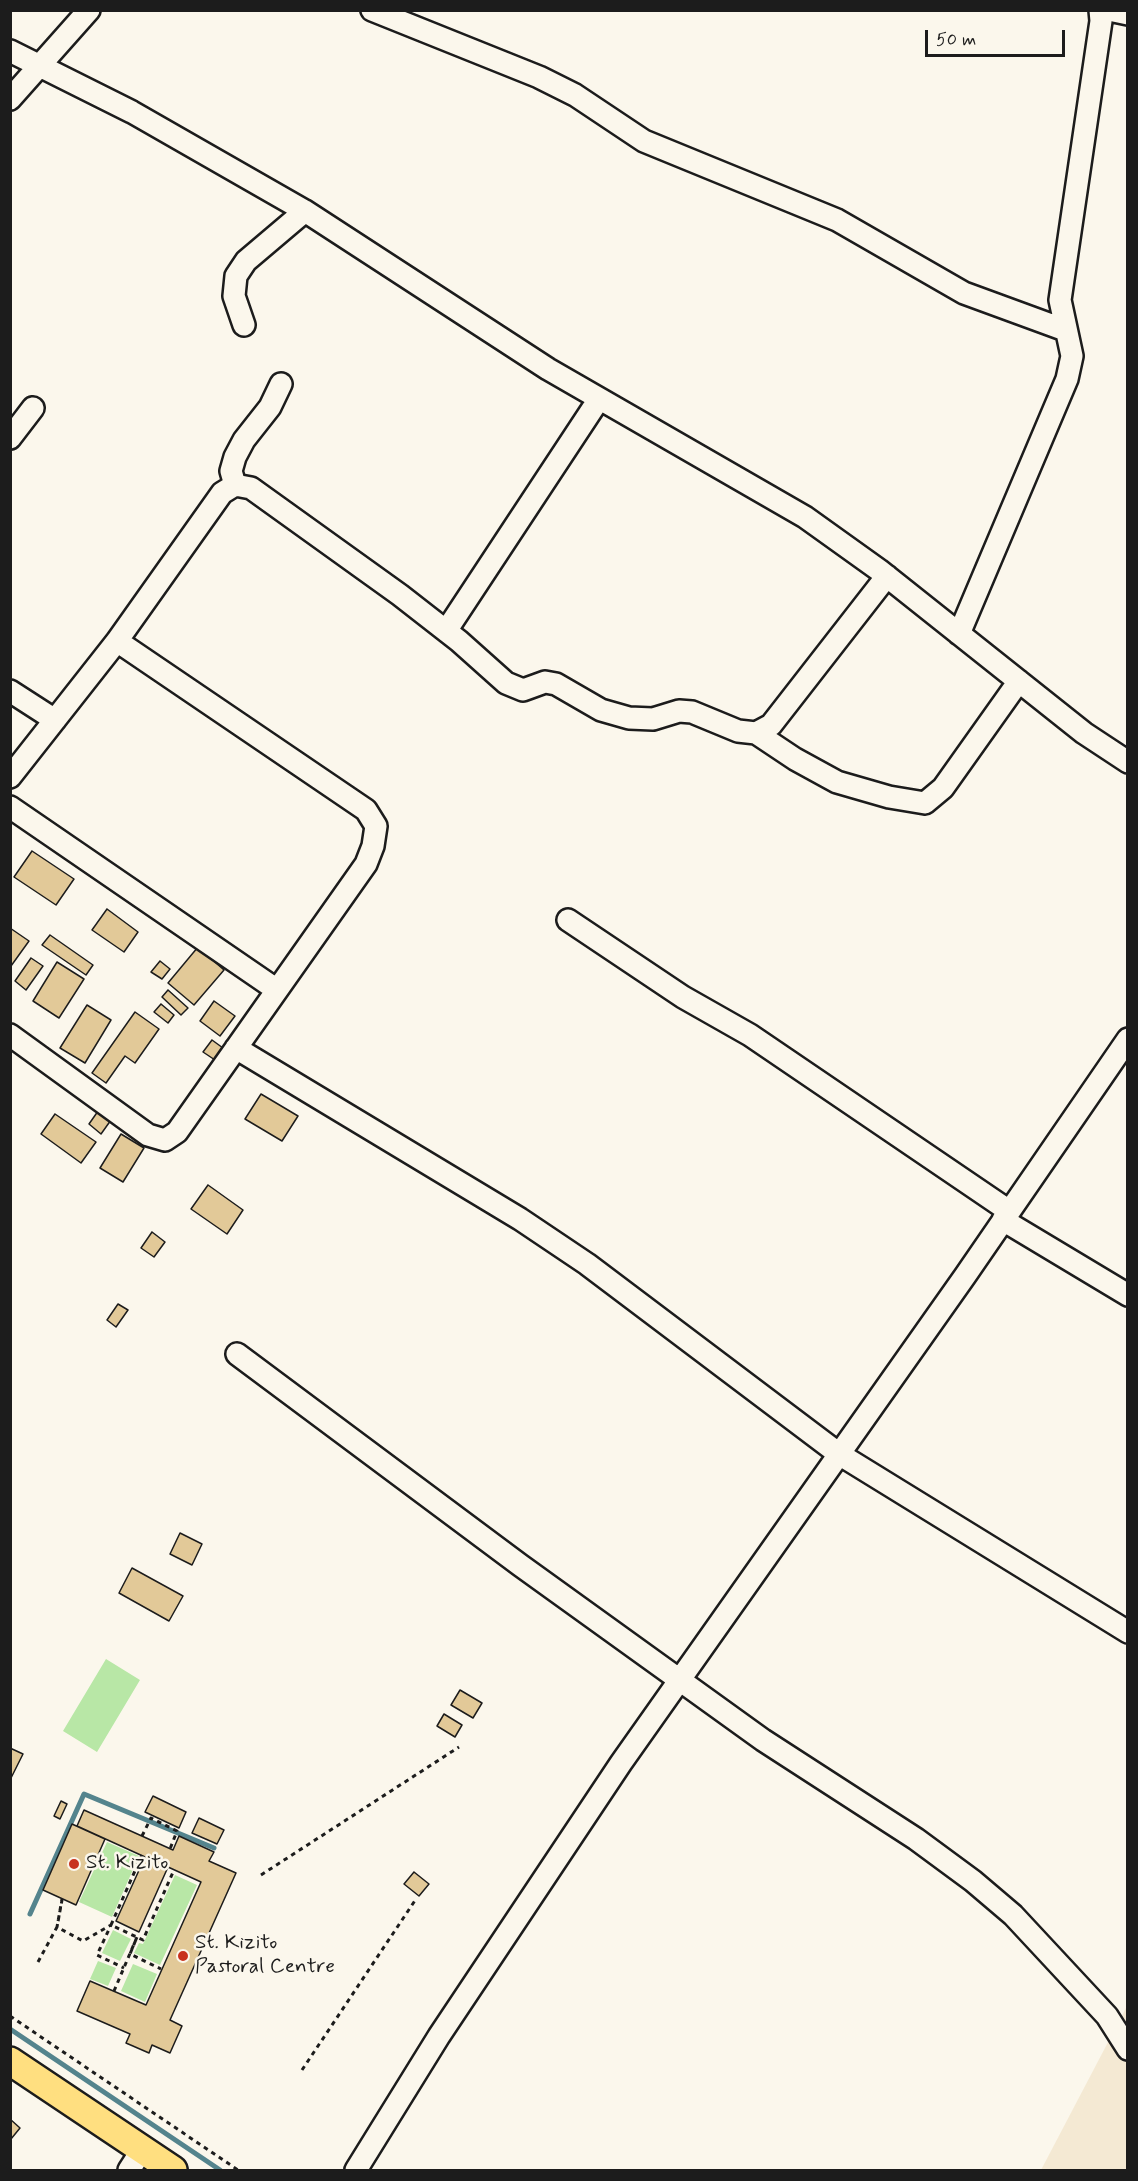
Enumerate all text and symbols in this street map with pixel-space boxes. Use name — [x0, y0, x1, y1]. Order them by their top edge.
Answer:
scale bar — [928, 18, 1068, 56]
text: 50 m — [936, 28, 976, 52]
place label: St. Kizito — [86, 1851, 168, 1877]
marker: St. Kizito — [67, 1857, 81, 1871]
place label: St. Kizito Pastoral Centre — [195, 1931, 335, 1981]
marker: St. Kizito Pastoral Centre — [176, 1949, 190, 1963]

